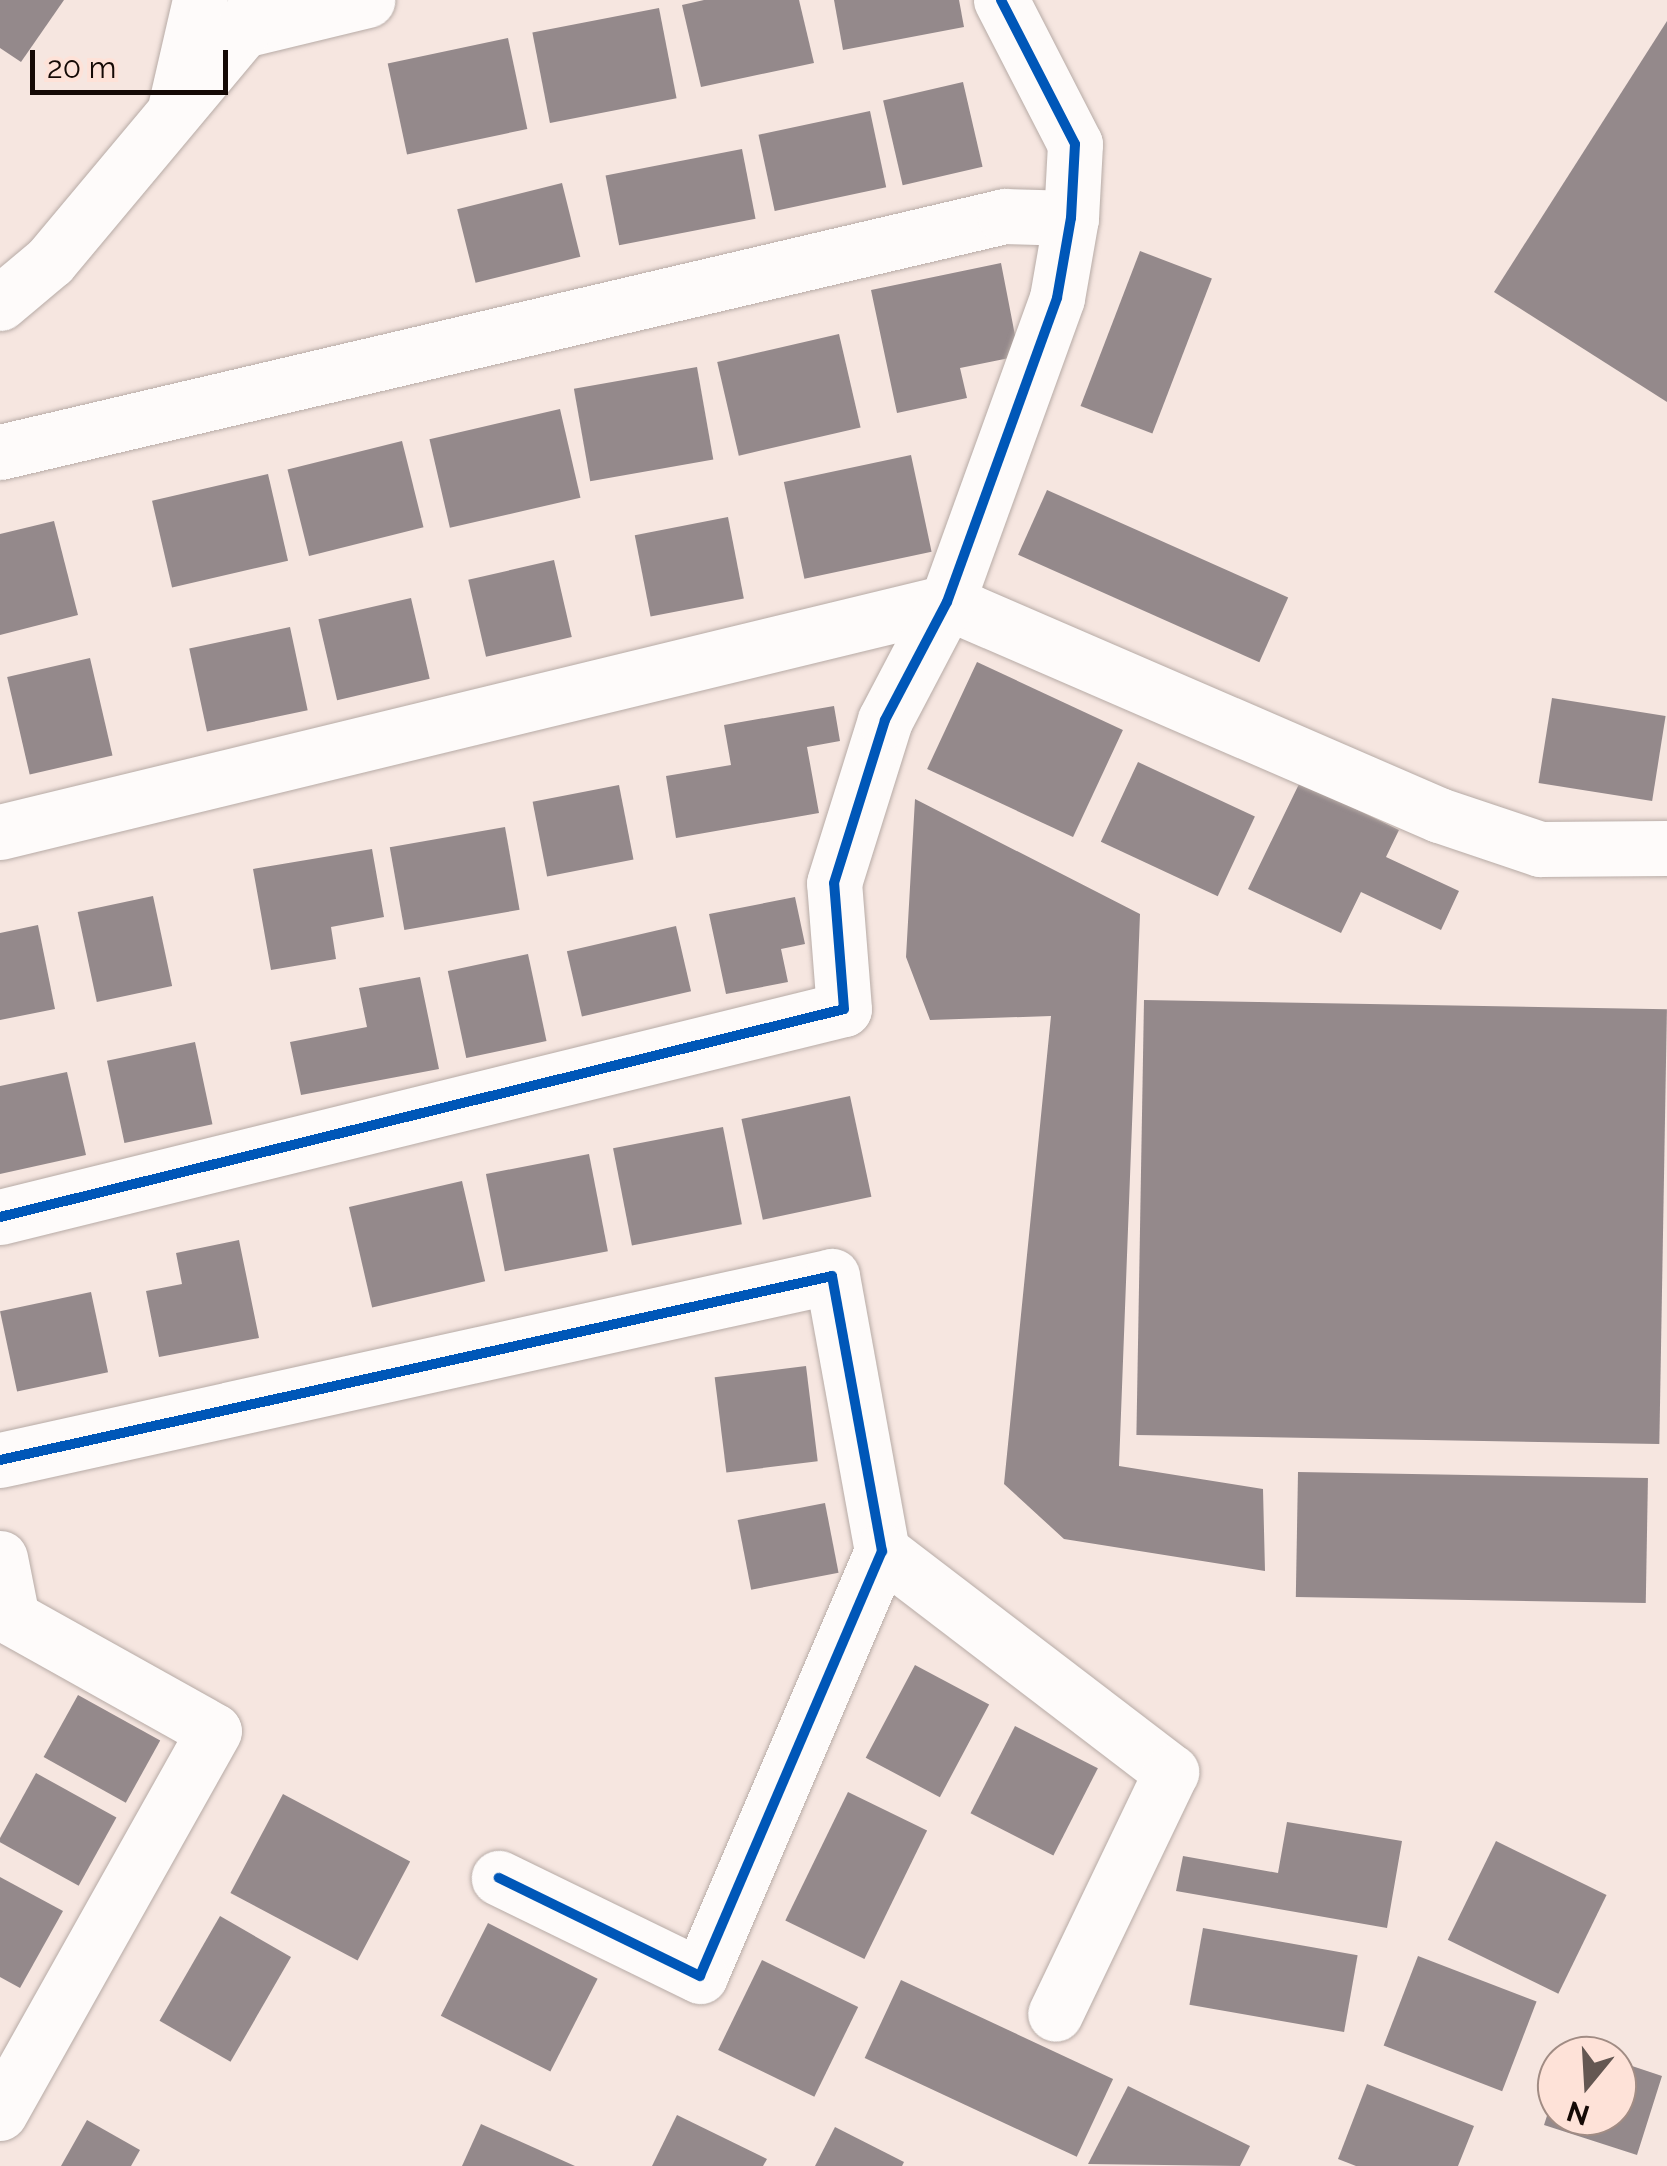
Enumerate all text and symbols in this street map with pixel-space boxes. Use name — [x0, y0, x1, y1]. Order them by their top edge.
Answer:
scale bar — [35, 30, 232, 92]
text: 20 m — [47, 50, 116, 85]
north arrow — [1537, 2036, 1637, 2136]
text: N — [1563, 2094, 1593, 2132]

